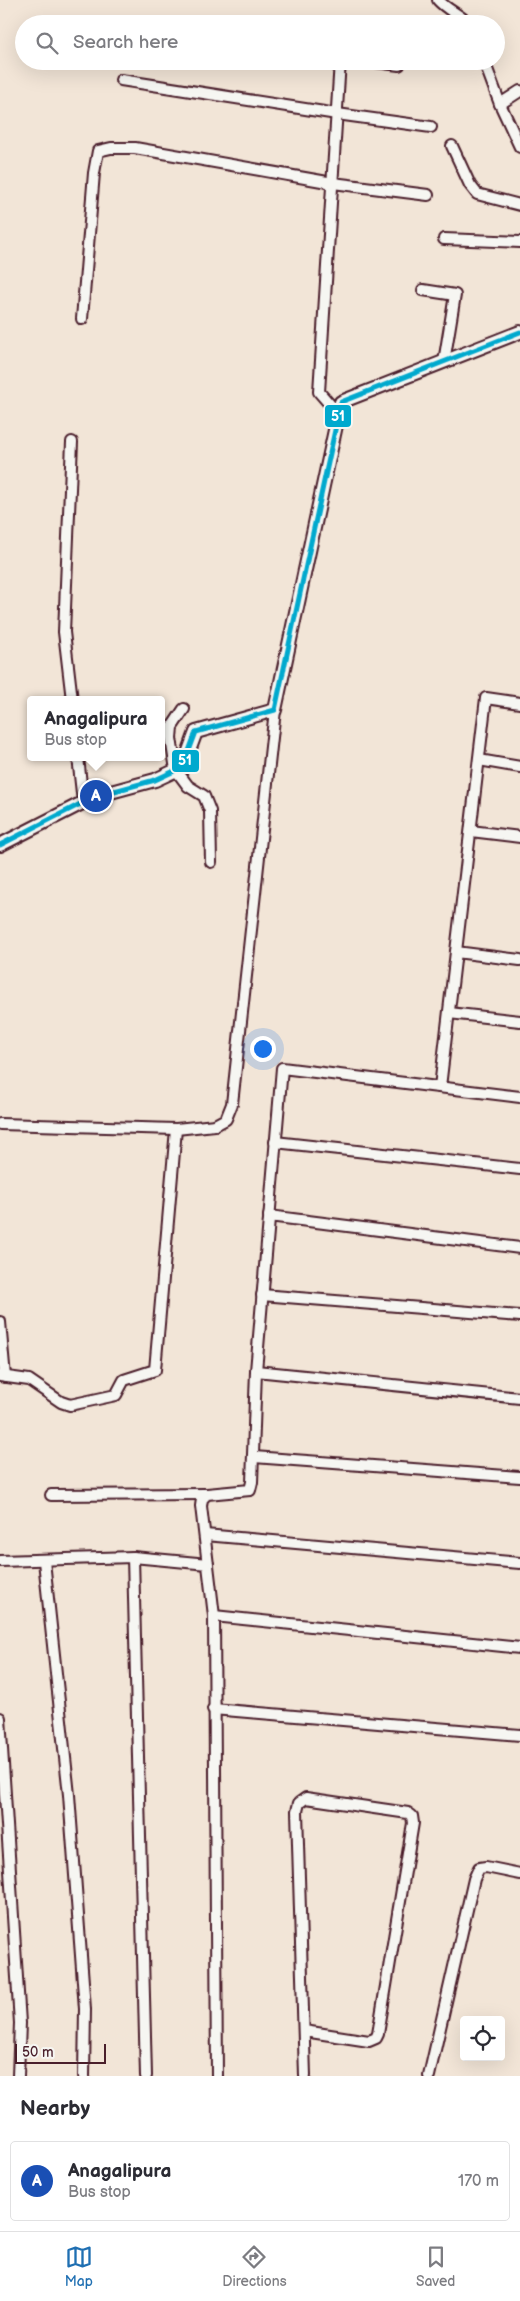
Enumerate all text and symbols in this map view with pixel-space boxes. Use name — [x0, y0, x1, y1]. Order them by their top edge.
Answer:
search box — [15, 15, 505, 70]
icon: search — [33, 29, 61, 57]
text: Search here — [73, 31, 178, 54]
line badge: 51 — [324, 404, 352, 428]
text: 51 — [331, 408, 345, 425]
popup — [27, 696, 165, 761]
text: Anagalipura — [44, 708, 148, 731]
text: Bus stop — [44, 731, 107, 750]
line badge: 51 — [171, 749, 200, 773]
text: 51 — [178, 752, 192, 769]
pin: A — [80, 777, 112, 815]
your location — [250, 1036, 276, 1062]
map controls — [460, 2016, 505, 2061]
button: locate — [460, 2016, 505, 2061]
scale bar — [15, 2041, 106, 2064]
text: 50 m — [22, 2044, 54, 2061]
text: Nearby — [20, 2096, 90, 2121]
text: Anagalipura — [68, 2160, 172, 2183]
text: A — [32, 2172, 42, 2191]
text: 170 m — [458, 2172, 499, 2191]
text: Bus stop — [68, 2183, 131, 2202]
tab: Map — [65, 2243, 93, 2290]
tab: Directions — [222, 2243, 287, 2290]
tab: Saved — [416, 2243, 455, 2290]

